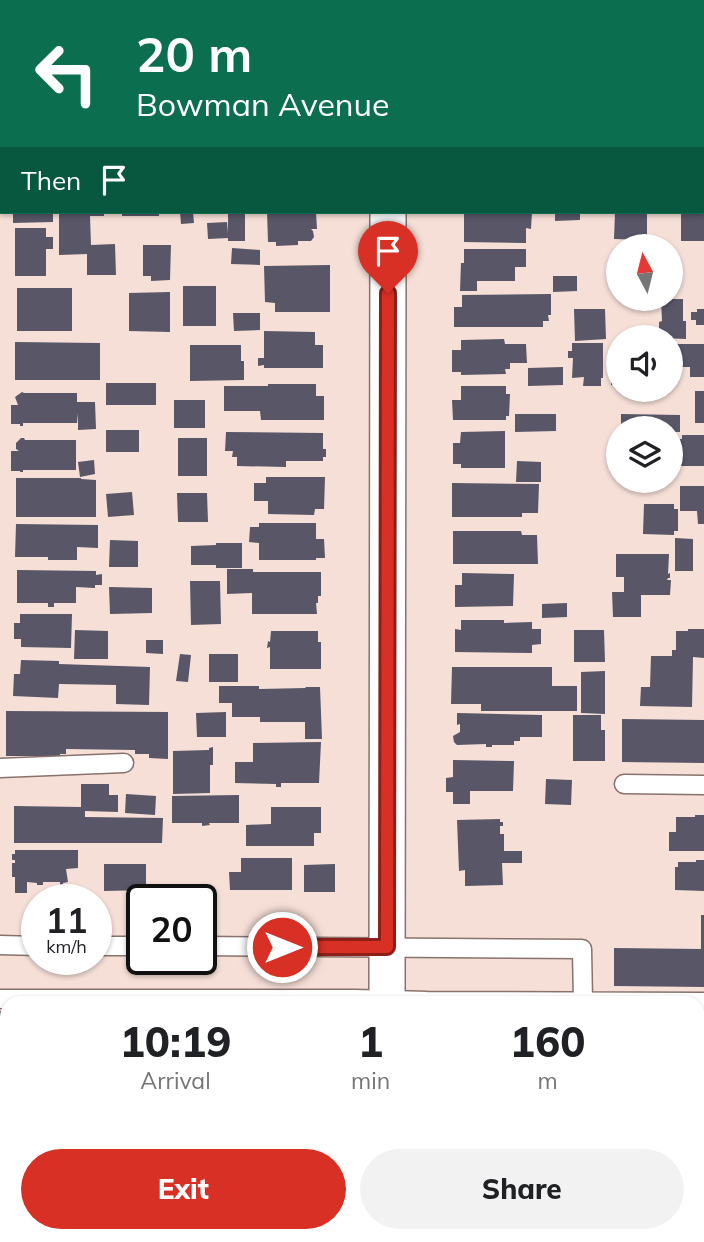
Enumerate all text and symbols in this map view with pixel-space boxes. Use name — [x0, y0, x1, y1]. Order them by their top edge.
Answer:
text: 20 m — [136, 23, 252, 84]
icon: left — [21, 28, 112, 119]
text: Bowman Avenue — [136, 84, 389, 124]
icon: arrive — [95, 161, 133, 199]
text: Then — [21, 164, 81, 197]
pin — [358, 221, 418, 293]
icon: arrive — [369, 232, 407, 270]
north arrow — [606, 234, 682, 312]
map controls — [606, 234, 683, 493]
button: sound — [606, 325, 683, 402]
button: layers — [606, 416, 683, 493]
speed limit sign: 20 — [126, 884, 217, 975]
text: 11 — [45, 898, 88, 942]
position arrow — [245, 910, 319, 984]
text: km/h — [46, 935, 87, 958]
text: 10:19 — [120, 1015, 231, 1068]
text: 1 — [358, 1015, 383, 1068]
text: 160 — [510, 1015, 585, 1068]
text: Arrival — [140, 1066, 211, 1095]
text: min — [351, 1066, 390, 1095]
text: m — [537, 1066, 558, 1095]
button: Exit — [21, 1149, 346, 1229]
button: Share — [360, 1149, 684, 1229]

